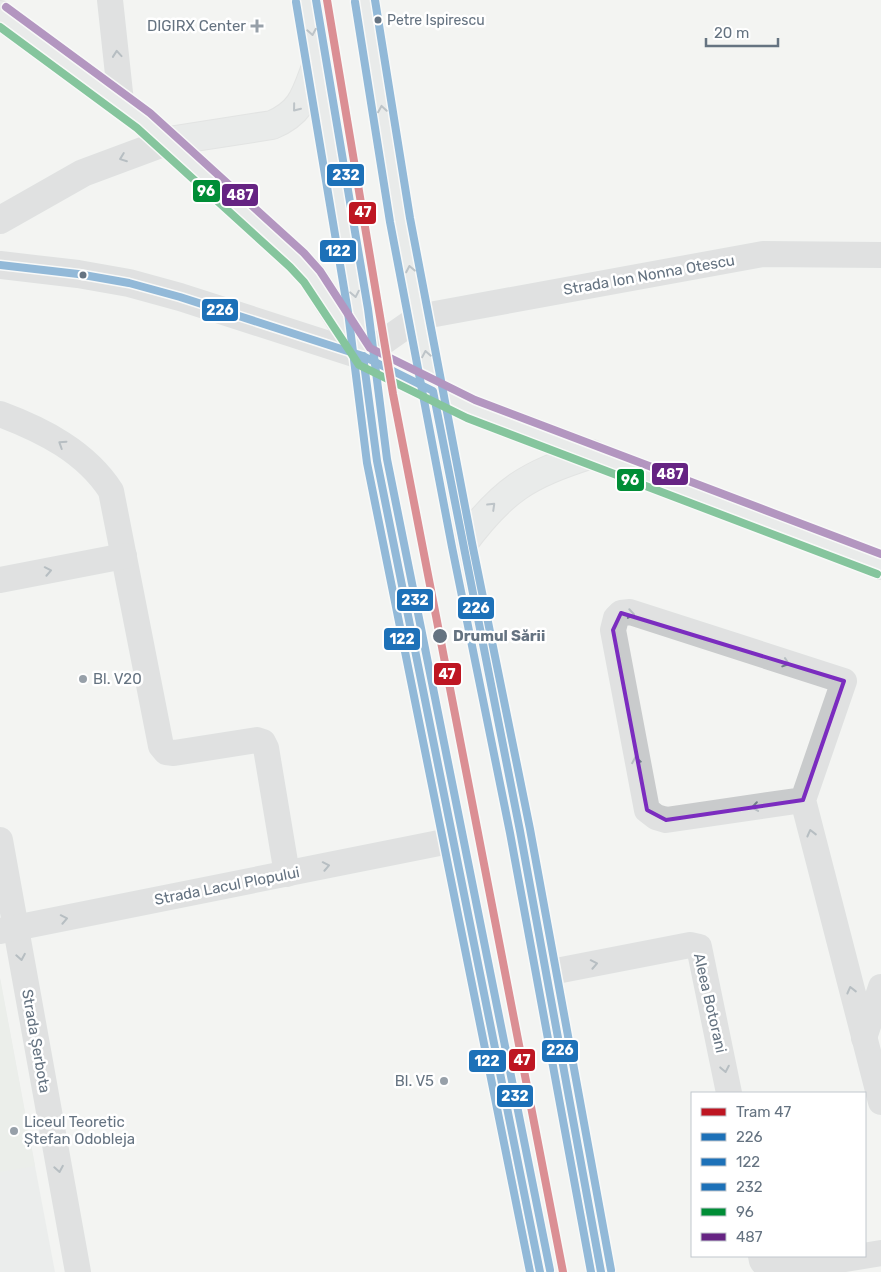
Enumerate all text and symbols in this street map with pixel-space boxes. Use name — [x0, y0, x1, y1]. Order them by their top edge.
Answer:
place label: Petre Ispirescu — [387, 12, 485, 29]
marker: Petre Ispirescu — [373, 15, 383, 25]
scale bar — [706, 15, 778, 47]
place label: DIGIRX Center — [147, 17, 246, 35]
marker: DIGIRX Center — [250, 19, 264, 33]
text: 20 m — [714, 24, 749, 42]
one-way arrow — [306, 28, 316, 37]
one-way arrow — [111, 49, 122, 57]
one-way arrow — [294, 102, 302, 111]
one-way arrow — [378, 105, 388, 113]
one-way arrow — [119, 152, 128, 162]
line badge: 232 — [326, 163, 365, 187]
text: 232 — [332, 167, 360, 184]
line badge: 96 — [192, 179, 221, 203]
text: 96 — [197, 183, 215, 200]
line badge: 487 — [221, 183, 259, 207]
text: 487 — [226, 187, 254, 204]
line badge: 47 — [348, 201, 377, 225]
text: 47 — [354, 204, 372, 221]
line badge: 122 — [319, 239, 357, 263]
text: 122 — [325, 243, 351, 260]
street label: Strada Ion Nonna Otescu — [562, 251, 736, 299]
one-way arrow — [405, 265, 415, 273]
unlabelled marker — [78, 270, 88, 280]
one-way arrow — [349, 290, 360, 299]
line badge: 226 — [201, 298, 239, 322]
text: 226 — [206, 302, 234, 319]
one-way arrow — [421, 350, 431, 358]
one-way arrow — [58, 441, 68, 450]
line badge: 487 — [651, 462, 689, 486]
text: 487 — [656, 466, 684, 483]
line badge: 96 — [616, 468, 645, 492]
text: 96 — [621, 472, 639, 489]
one-way arrow — [486, 503, 495, 512]
one-way arrow — [43, 566, 52, 576]
line badge: 232 — [396, 588, 434, 612]
text: 232 — [401, 592, 429, 609]
line badge: 226 — [457, 596, 495, 620]
text: 226 — [462, 600, 490, 617]
one-way arrow — [627, 609, 636, 619]
line badge: 122 — [383, 627, 421, 651]
marker: Drumul Sării — [431, 627, 449, 645]
place label: Drumul Sării — [453, 627, 545, 645]
text: 122 — [389, 631, 415, 648]
one-way arrow — [781, 657, 790, 667]
line badge: 47 — [433, 662, 462, 686]
text: 47 — [438, 666, 456, 683]
place label: Bl. V20 — [93, 670, 142, 688]
marker: Bl. V20 — [77, 673, 89, 685]
one-way arrow — [632, 756, 642, 765]
one-way arrow — [750, 801, 758, 812]
one-way arrow — [806, 828, 817, 837]
one-way arrow — [322, 861, 330, 872]
street label: Strada Lacul Plopului — [153, 863, 301, 909]
one-way arrow — [59, 914, 68, 924]
street label: Aleea Botorani — [690, 951, 730, 1055]
one-way arrow — [15, 953, 26, 962]
one-way arrow — [590, 959, 598, 969]
one-way arrow — [847, 987, 857, 995]
street label: Strada Șerbota — [18, 988, 54, 1094]
line badge: 226 — [541, 1039, 579, 1063]
text: 226 — [546, 1042, 574, 1059]
line badge: 47 — [508, 1048, 536, 1072]
line badge: 122 — [468, 1049, 507, 1073]
text: 47 — [513, 1052, 531, 1069]
text: 122 — [474, 1053, 500, 1070]
one-way arrow — [719, 1065, 729, 1074]
place label: Bl. V5 — [395, 1072, 434, 1090]
marker: Bl. V5 — [438, 1075, 450, 1087]
line badge: 232 — [496, 1084, 534, 1108]
text: 232 — [501, 1088, 529, 1105]
legend — [691, 1092, 866, 1257]
text: Tram 47 — [736, 1103, 791, 1121]
place label: Liceul Teoretic Ștefan Odobleja — [24, 1113, 135, 1148]
marker: Liceul Teoretic Ștefan Odobleja — [8, 1125, 20, 1137]
text: 226 — [736, 1128, 763, 1146]
text: 122 — [736, 1153, 760, 1171]
one-way arrow — [53, 1164, 64, 1173]
text: 232 — [736, 1178, 763, 1196]
text: 96 — [736, 1203, 754, 1221]
text: 487 — [736, 1228, 763, 1246]

